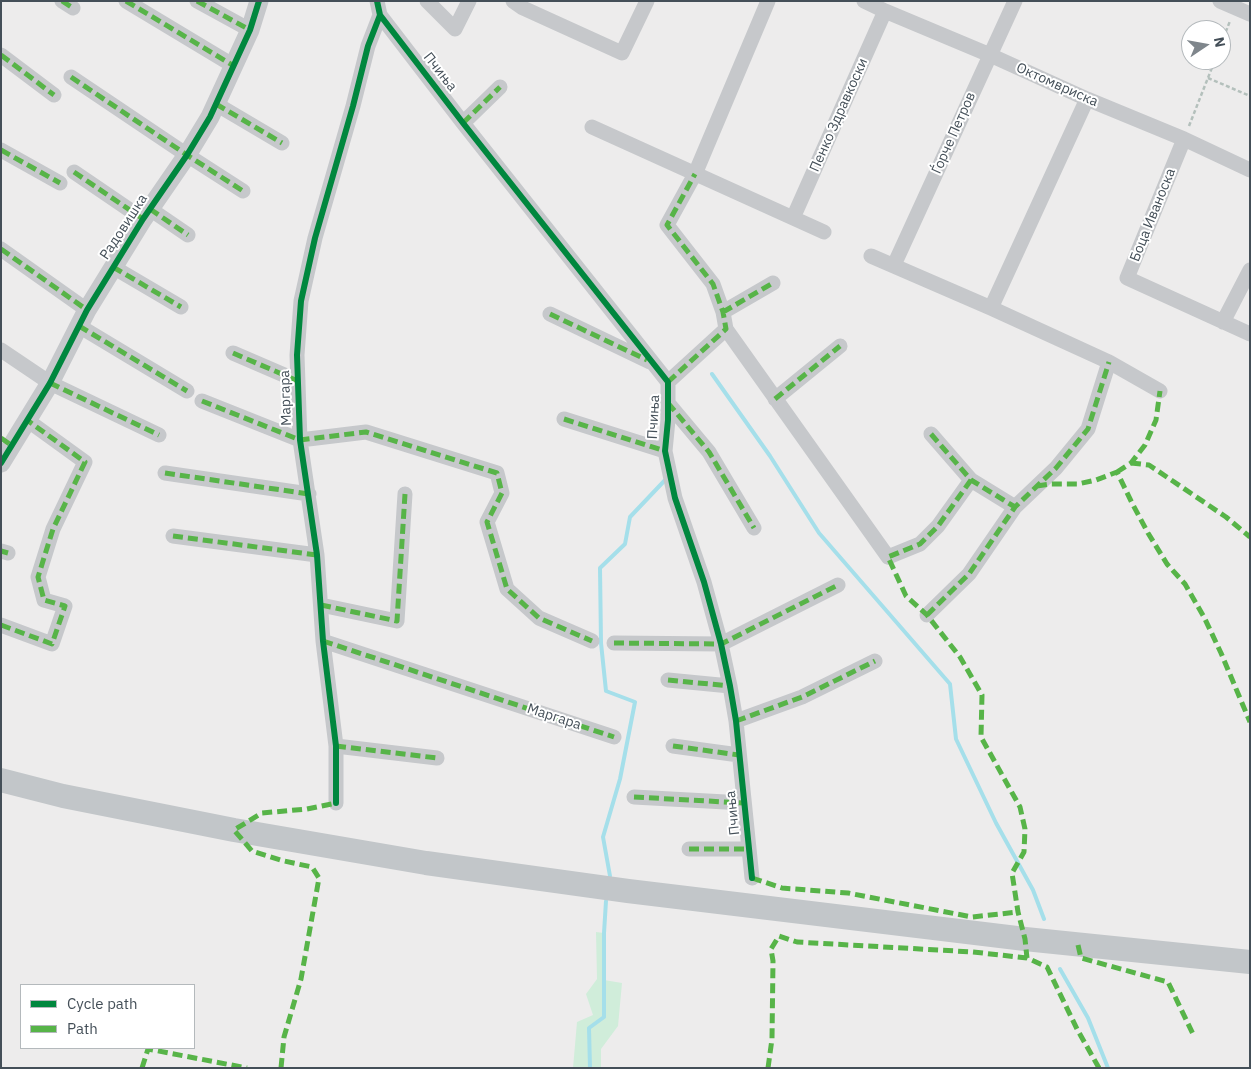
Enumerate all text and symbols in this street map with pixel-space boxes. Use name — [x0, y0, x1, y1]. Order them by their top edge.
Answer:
north arrow — [1181, 20, 1231, 70]
text: N — [1210, 35, 1230, 49]
street label: Пчиња — [420, 49, 460, 95]
street label: Пенко Здравкоски — [806, 56, 872, 174]
street label: Октомвриска — [1013, 59, 1101, 111]
street label: Ѓорче Петров — [929, 90, 979, 176]
street label: Боца Иваноска — [1127, 166, 1179, 264]
street label: Радовишка — [97, 191, 151, 263]
street label: Маргара — [277, 370, 295, 426]
street label: Пчиња — [644, 394, 664, 440]
street label: Маргара — [525, 700, 583, 734]
street label: Пчиња — [722, 790, 744, 836]
legend — [20, 984, 195, 1049]
text: Cycle path — [67, 994, 138, 1013]
text: Path — [67, 1019, 98, 1038]

